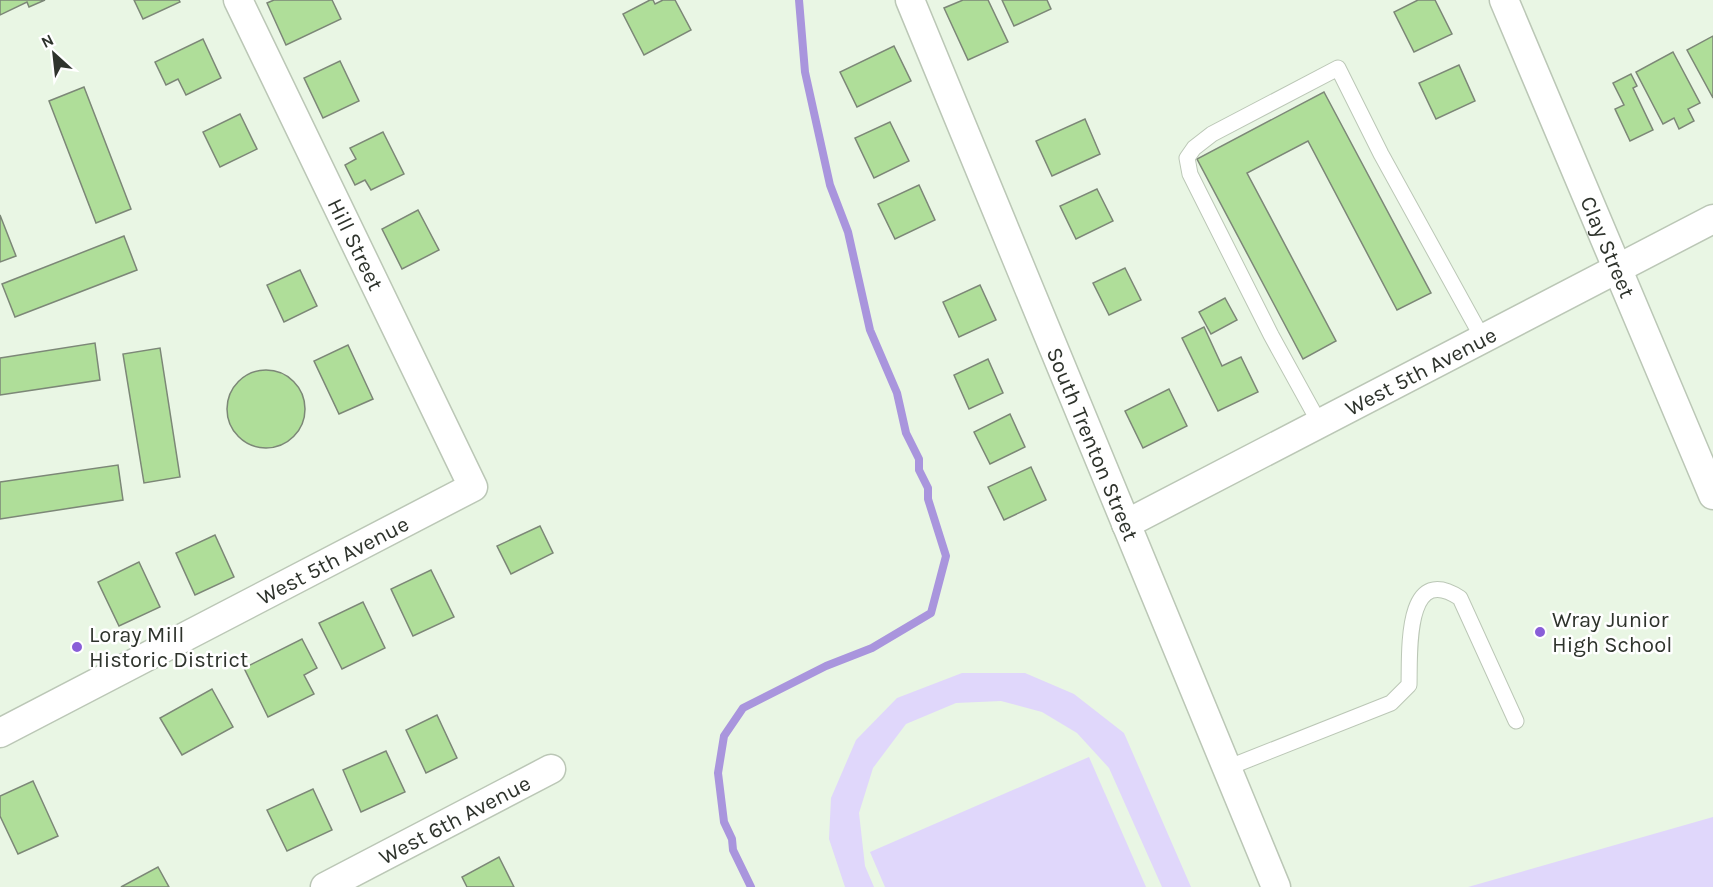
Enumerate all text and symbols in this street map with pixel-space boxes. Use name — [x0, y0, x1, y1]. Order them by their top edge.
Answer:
north arrow — [24, 24, 84, 84]
text: N — [38, 30, 57, 52]
street label: Clay Street — [1574, 193, 1640, 302]
street label: Hill Street — [322, 194, 389, 295]
street label: West 5th Avenue — [1341, 322, 1501, 422]
street label: South Trenton Street — [1041, 344, 1144, 545]
street label: West 5th Avenue — [253, 511, 413, 611]
place label: Wray Junior High School — [1552, 607, 1672, 658]
place label: Loray Mill Historic District — [89, 622, 248, 673]
marker: Wray Junior High School — [1533, 625, 1547, 639]
marker: Loray Mill Historic District — [70, 640, 84, 654]
street label: West 6th Avenue — [375, 770, 535, 871]

